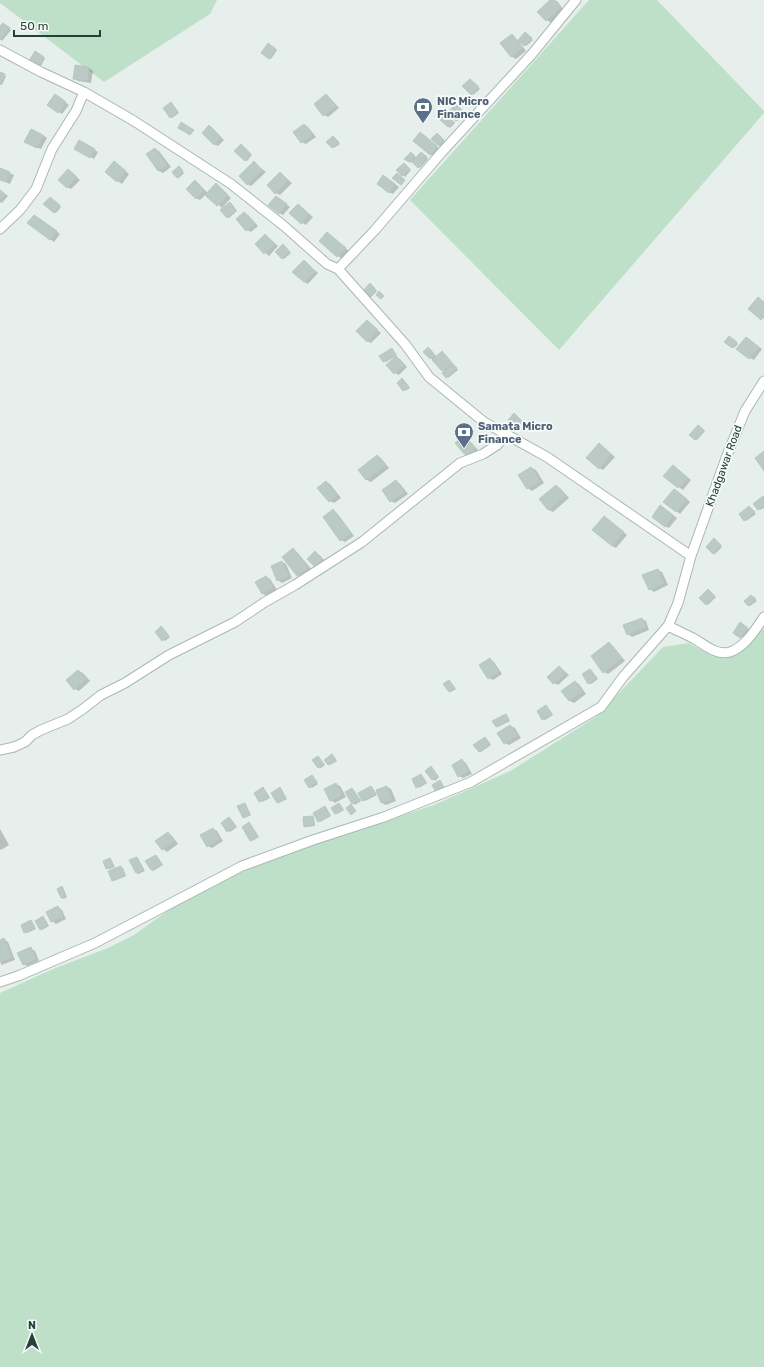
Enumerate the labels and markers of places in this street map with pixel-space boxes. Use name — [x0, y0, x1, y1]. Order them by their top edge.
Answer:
place label: NIC Micro Finance — [437, 95, 489, 121]
bank icon: NIC Micro Finance — [412, 96, 434, 124]
place label: Samata Micro Finance — [478, 420, 553, 446]
bank icon: Samata Micro Finance — [453, 421, 475, 449]

